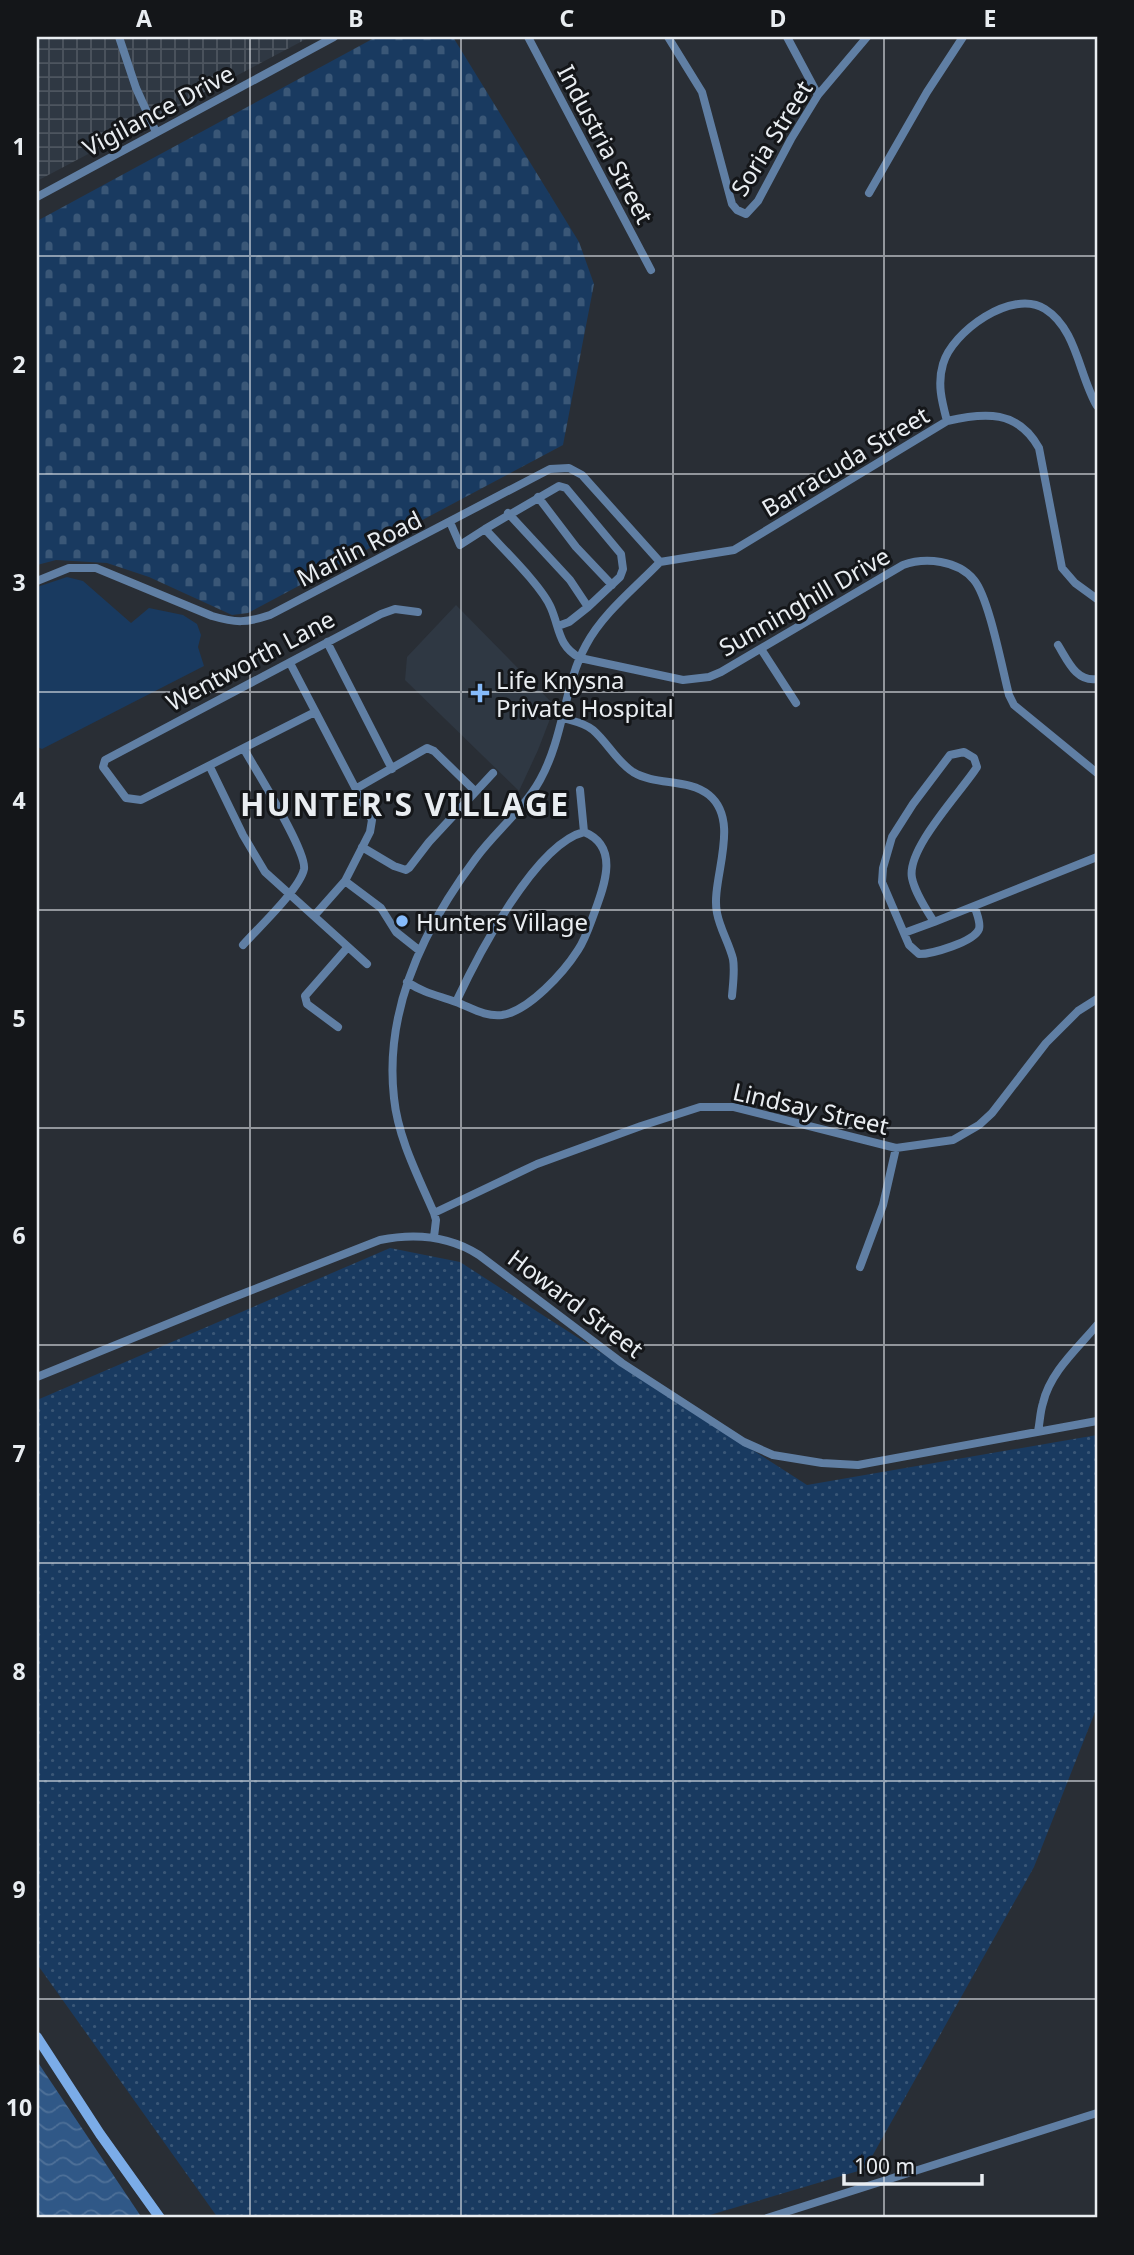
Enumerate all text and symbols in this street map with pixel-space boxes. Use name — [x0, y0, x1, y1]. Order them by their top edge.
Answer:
text: A — [136, 2, 152, 34]
text: B — [348, 2, 364, 34]
text: C — [560, 2, 575, 34]
text: D — [770, 2, 786, 34]
text: E — [984, 2, 996, 34]
street label: Vigilance Drive — [77, 56, 239, 164]
street label: Industria Street — [550, 59, 662, 230]
street label: Soria Street — [722, 74, 820, 202]
text: 1 — [12, 130, 26, 162]
text: 2 — [12, 348, 26, 380]
street label: Barracuda Street — [755, 398, 935, 524]
street label: Marlin Road — [291, 502, 427, 594]
street label: Sunninghill Drive — [712, 539, 896, 663]
text: 3 — [12, 566, 26, 598]
street label: Wentworth Lane — [160, 602, 340, 718]
place label: Life Knysna Private Hospital — [496, 663, 674, 724]
marker: Life Knysna Private Hospital — [470, 683, 490, 703]
district label: HUNTER'S VILLAGE — [240, 782, 570, 825]
text: 4 — [12, 784, 26, 816]
place label: Hunters Village — [416, 905, 588, 938]
marker: Hunters Village — [394, 913, 410, 929]
text: 5 — [12, 1002, 26, 1034]
street label: Lindsay Street — [730, 1074, 892, 1142]
text: 6 — [12, 1219, 26, 1251]
street label: Howard Street — [502, 1241, 651, 1365]
text: 7 — [12, 1437, 26, 1469]
text: 8 — [12, 1655, 26, 1687]
text: 9 — [12, 1873, 26, 1905]
text: 10 — [6, 2091, 32, 2123]
scale bar — [844, 2143, 982, 2187]
text: 100 m — [854, 2152, 915, 2180]

